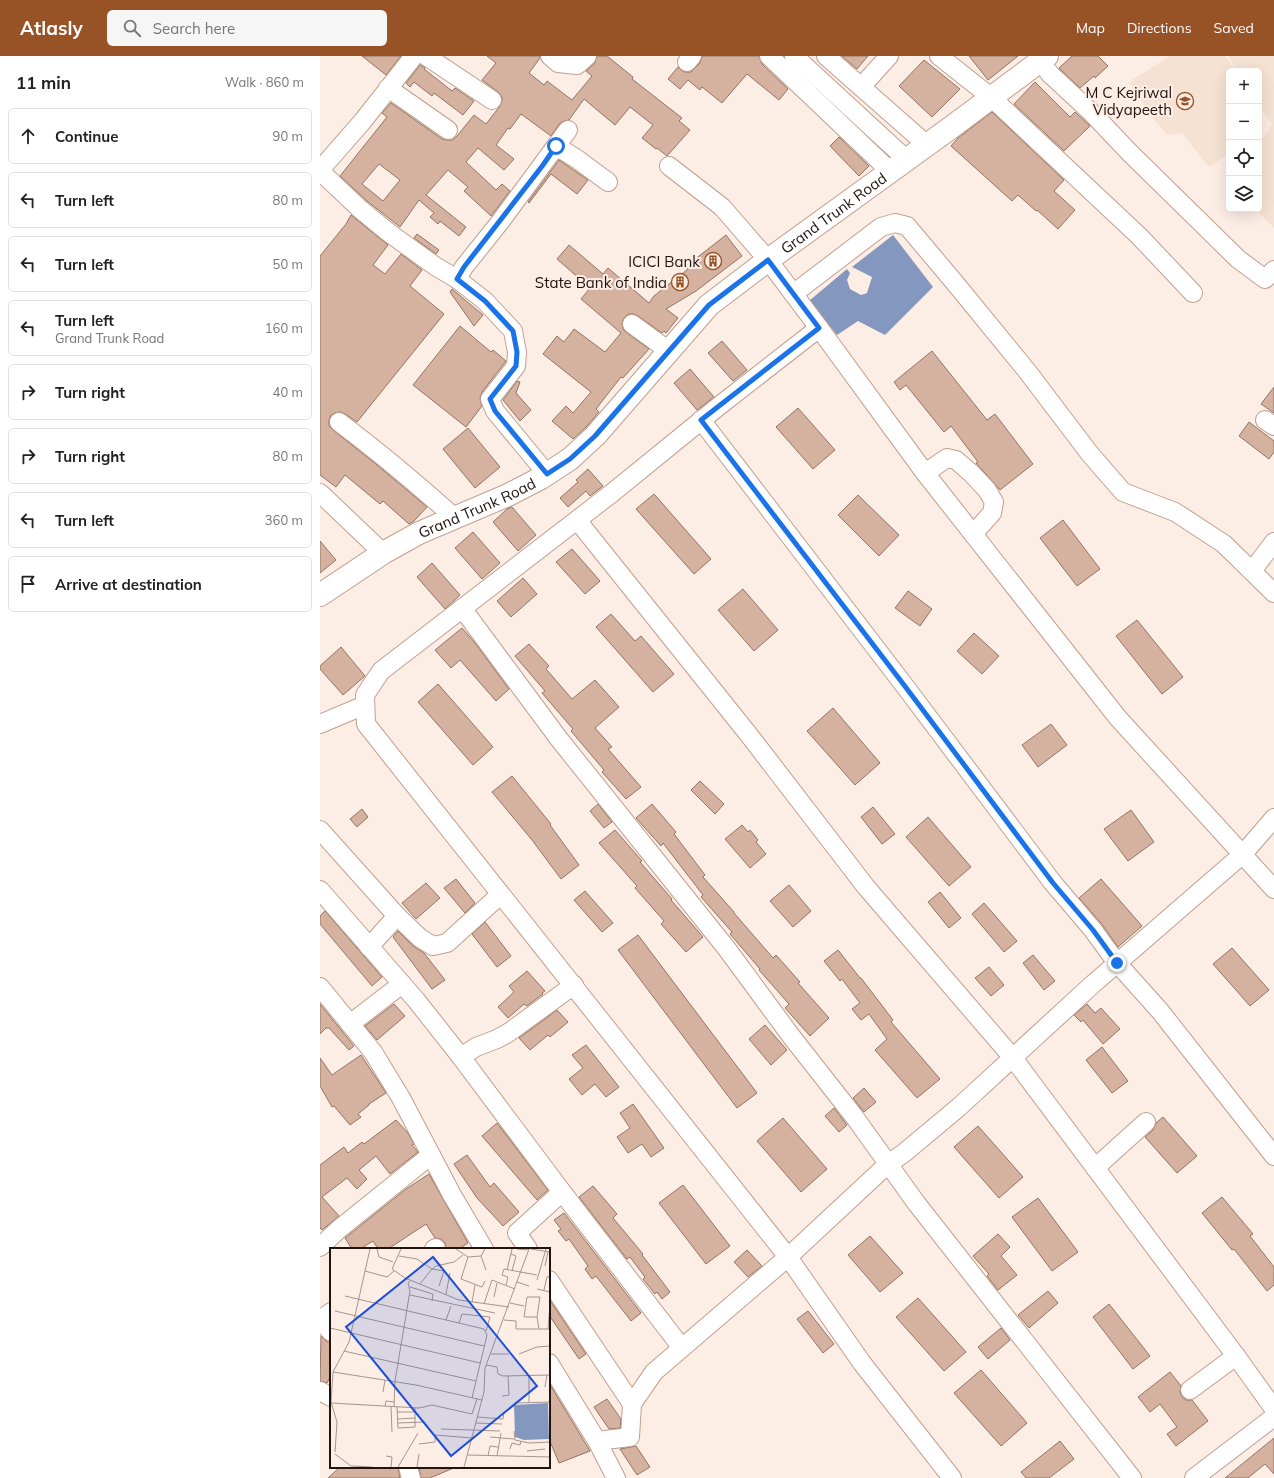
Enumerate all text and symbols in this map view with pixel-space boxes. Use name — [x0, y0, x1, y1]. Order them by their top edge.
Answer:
search box — [107, 10, 387, 46]
text: Atlasly — [20, 16, 83, 40]
icon: search — [121, 17, 143, 39]
text: Search here — [153, 19, 235, 38]
text: Map — [1076, 19, 1105, 37]
text: Directions — [1127, 19, 1192, 37]
text: Saved — [1214, 19, 1254, 37]
map controls — [1226, 68, 1262, 212]
button: + — [1226, 68, 1262, 104]
text: 11 min — [16, 72, 71, 93]
text: Walk · 860 m — [225, 74, 304, 90]
place label: M C Kejriwal Vidyapeeth — [1086, 83, 1172, 119]
school or university icon: M C Kejriwal Vidyapeeth — [1175, 91, 1195, 111]
button: − — [1226, 104, 1262, 140]
icon: ahead — [17, 125, 39, 147]
text: Continue — [55, 127, 118, 146]
text: 90 m — [273, 128, 303, 144]
route start — [547, 137, 565, 155]
button: locate — [1226, 140, 1262, 176]
street label: Grand Trunk Road — [777, 168, 890, 257]
button: layers — [1226, 176, 1262, 212]
icon: left — [17, 189, 39, 211]
text: Turn left — [55, 191, 114, 210]
text: 80 m — [273, 192, 303, 208]
building icon: ICICI Bank — [703, 251, 723, 271]
place label: ICICI Bank — [628, 252, 700, 271]
icon: left — [17, 253, 39, 275]
text: Turn left — [55, 255, 114, 274]
text: 50 m — [273, 256, 303, 272]
building icon: State Bank of India — [670, 272, 690, 292]
place label: State Bank of India — [535, 273, 667, 292]
text: Turn left — [55, 311, 114, 330]
icon: left — [17, 317, 39, 339]
text: 160 m — [265, 320, 303, 336]
text: Grand Trunk Road — [55, 330, 164, 346]
icon: right — [17, 381, 39, 403]
text: Turn right — [55, 383, 125, 402]
text: 40 m — [273, 384, 303, 400]
icon: right — [17, 445, 39, 467]
text: Turn right — [55, 447, 125, 466]
text: 80 m — [273, 448, 303, 464]
street label: Grand Trunk Road — [415, 473, 539, 542]
icon: left — [17, 509, 39, 531]
text: Turn left — [55, 511, 114, 530]
text: 360 m — [265, 512, 303, 528]
icon: arrive — [17, 573, 39, 595]
text: Arrive at destination — [55, 575, 202, 594]
route end — [1108, 954, 1126, 972]
inset map — [330, 1248, 550, 1468]

